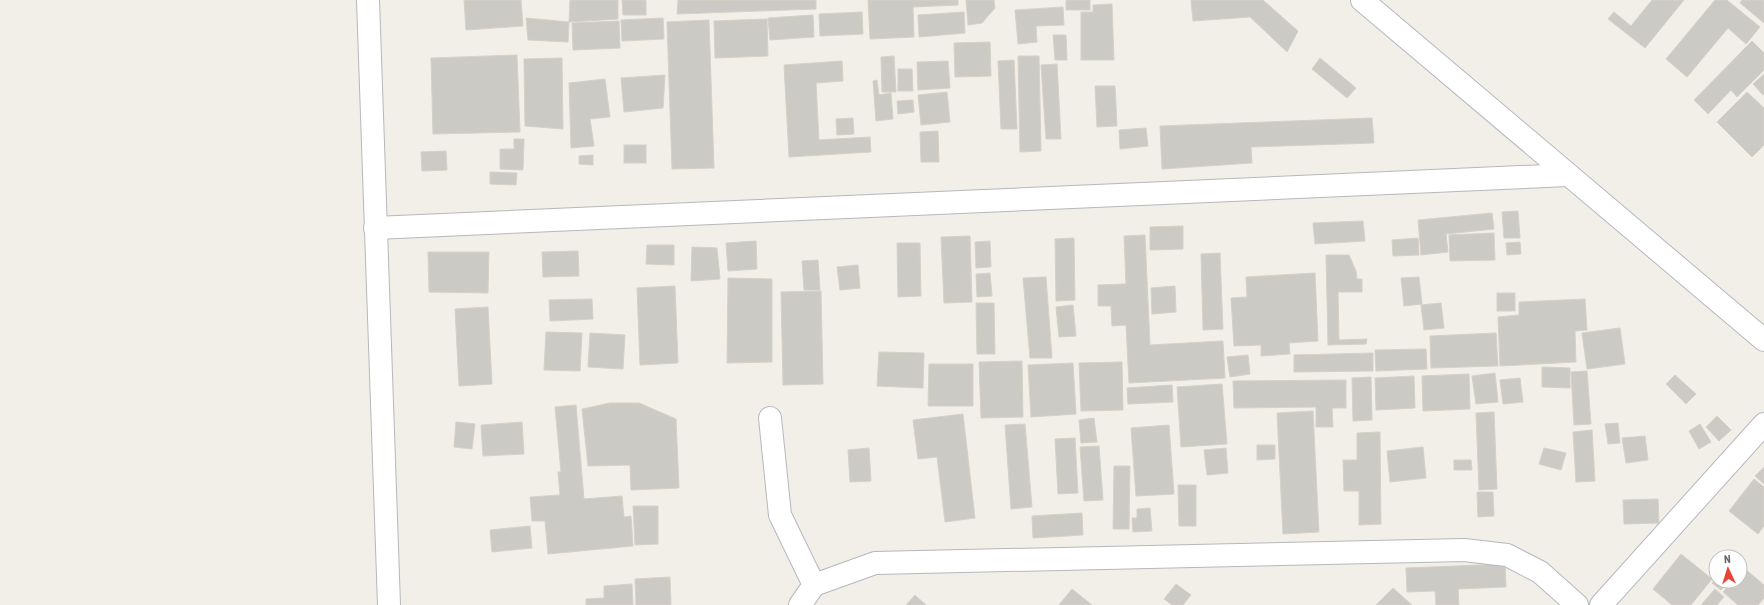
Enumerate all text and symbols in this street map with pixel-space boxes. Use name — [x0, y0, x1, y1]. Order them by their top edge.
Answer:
north arrow — [1708, 549, 1748, 589]
text: N — [1724, 553, 1731, 566]

